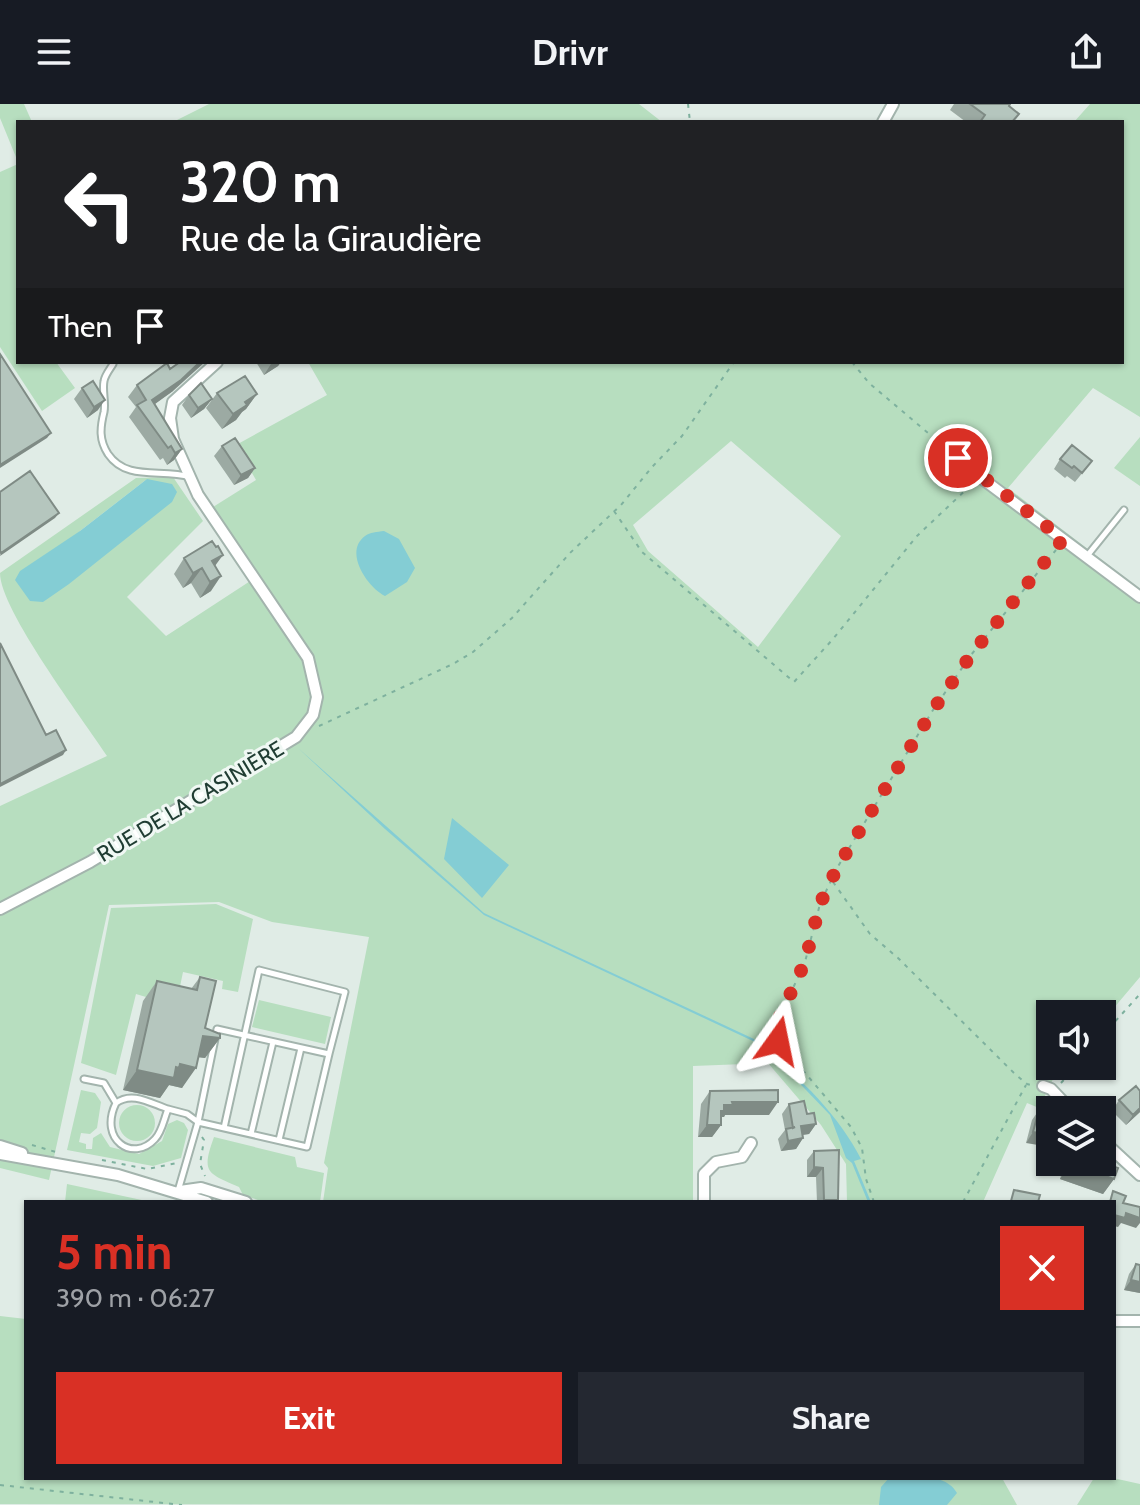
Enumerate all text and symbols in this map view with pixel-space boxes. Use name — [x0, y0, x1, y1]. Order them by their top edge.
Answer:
icon: menu — [32, 30, 76, 74]
text: Drivr — [532, 30, 608, 74]
icon: share — [1064, 30, 1108, 74]
text: 320 m — [180, 148, 341, 216]
icon: left — [48, 152, 152, 256]
text: Rue de la Giraudière — [180, 216, 481, 260]
icon: arrive — [128, 304, 172, 348]
text: Then — [48, 308, 112, 345]
pin — [924, 424, 992, 492]
icon: arrive — [936, 436, 980, 480]
street label: RUE DE LA CASINIÈRE — [92, 735, 289, 868]
position arrow — [736, 999, 820, 1083]
map controls — [1036, 1000, 1116, 1176]
button: sound — [1036, 1000, 1116, 1080]
button: layers — [1036, 1096, 1116, 1176]
text: 5 min — [56, 1223, 172, 1281]
button: close — [1000, 1226, 1084, 1310]
text: 390 m · 06:27 — [56, 1282, 215, 1314]
button: Exit — [56, 1372, 562, 1464]
button: Share — [578, 1372, 1084, 1464]

